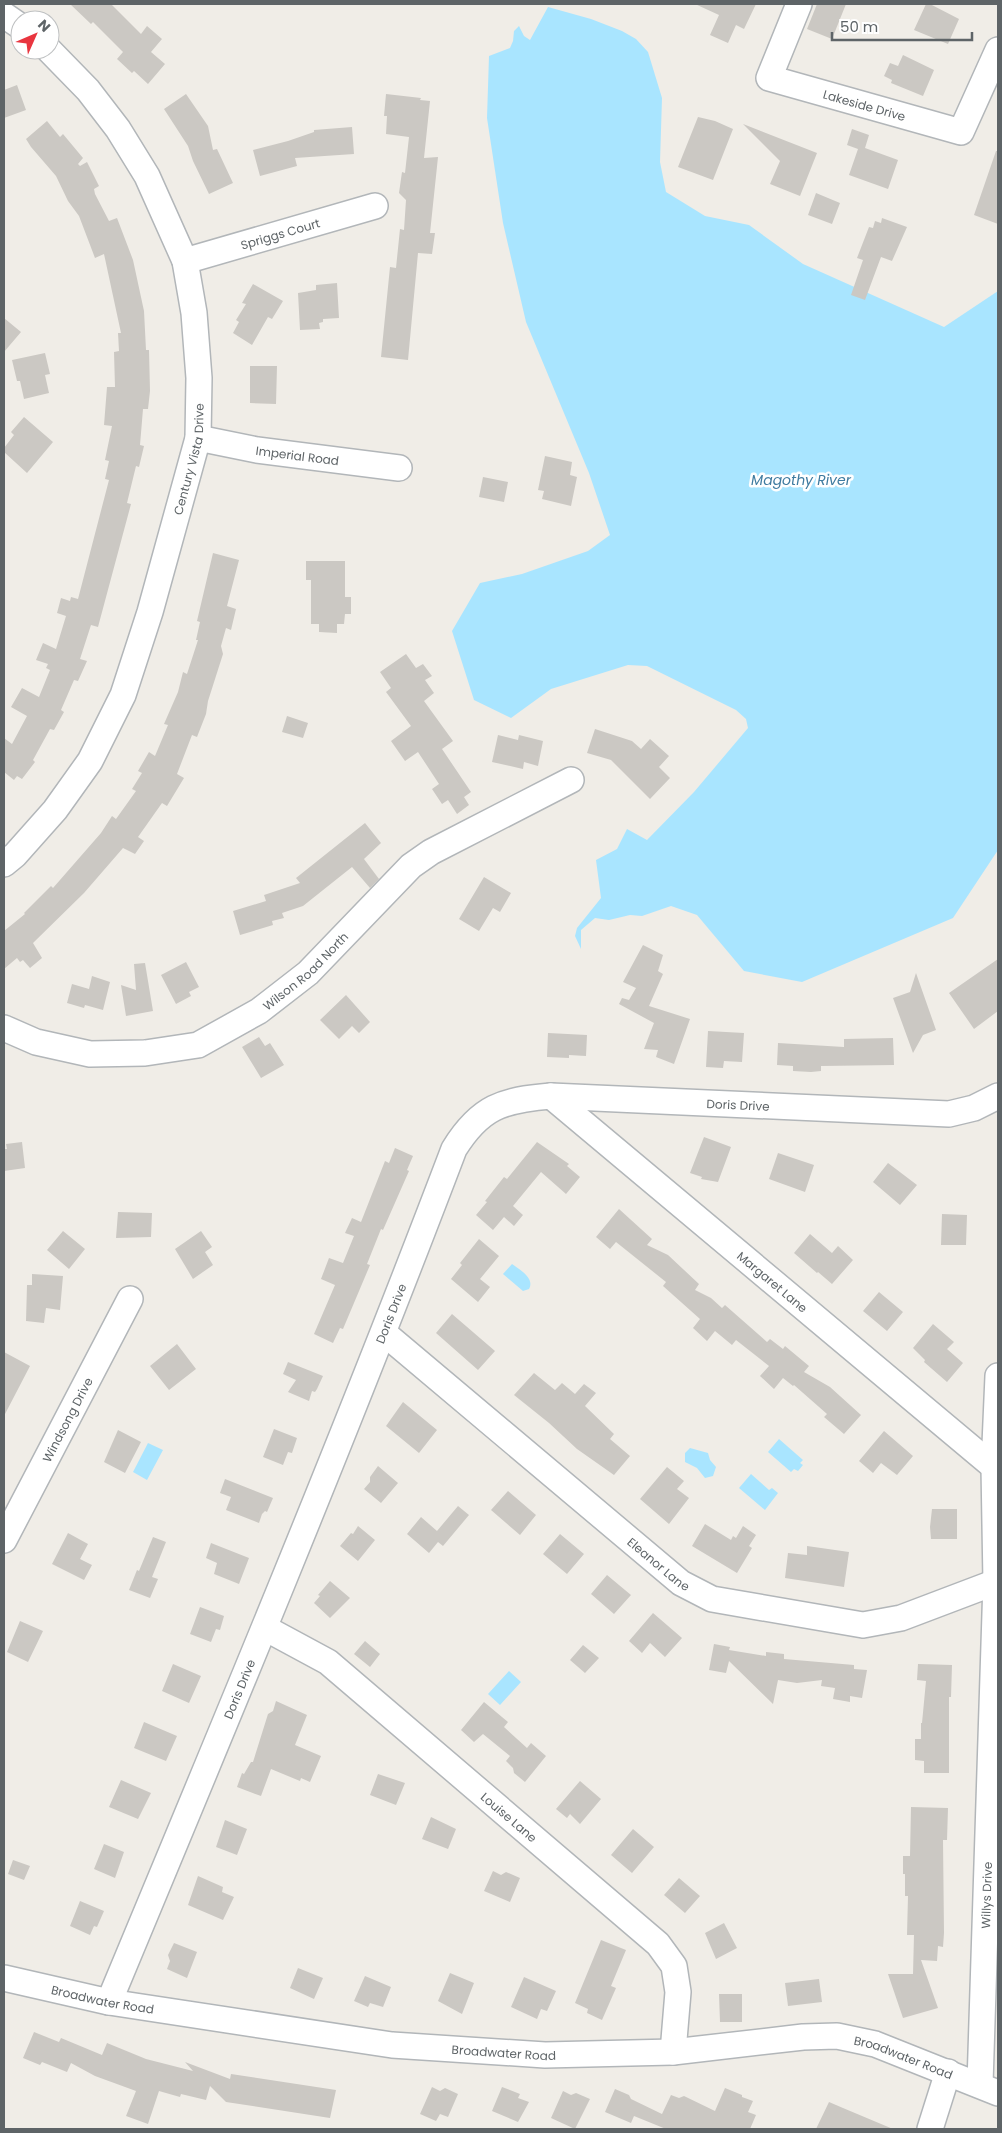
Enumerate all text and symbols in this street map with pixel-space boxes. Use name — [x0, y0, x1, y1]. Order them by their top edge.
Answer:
north arrow — [10, 10, 60, 60]
scale bar — [832, 10, 972, 42]
text: N — [33, 15, 55, 37]
text: 50 m — [840, 16, 878, 37]
street label: Lakeside Drive — [821, 85, 908, 125]
street label: Spriggs Court — [238, 214, 322, 253]
street label: Century Vista Drive — [169, 403, 207, 517]
street label: Imperial Road — [255, 441, 340, 469]
water label: Magothy River — [751, 470, 852, 490]
street label: Wilson Road North — [259, 928, 352, 1014]
street label: Doris Drive — [706, 1095, 770, 1114]
street label: Margaret Lane — [734, 1247, 811, 1316]
street label: Doris Drive — [371, 1281, 410, 1346]
street label: Windsong Drive — [38, 1374, 96, 1465]
street label: Eleanor Lane — [624, 1533, 693, 1595]
street label: Doris Drive — [219, 1656, 259, 1721]
street label: Louise Lane — [478, 1788, 541, 1846]
street label: Willys Drive — [976, 1861, 996, 1929]
street label: Broadwater Road — [50, 1981, 155, 2017]
street label: Broadwater Road — [852, 2031, 955, 2083]
street label: Broadwater Road — [451, 2040, 556, 2064]

